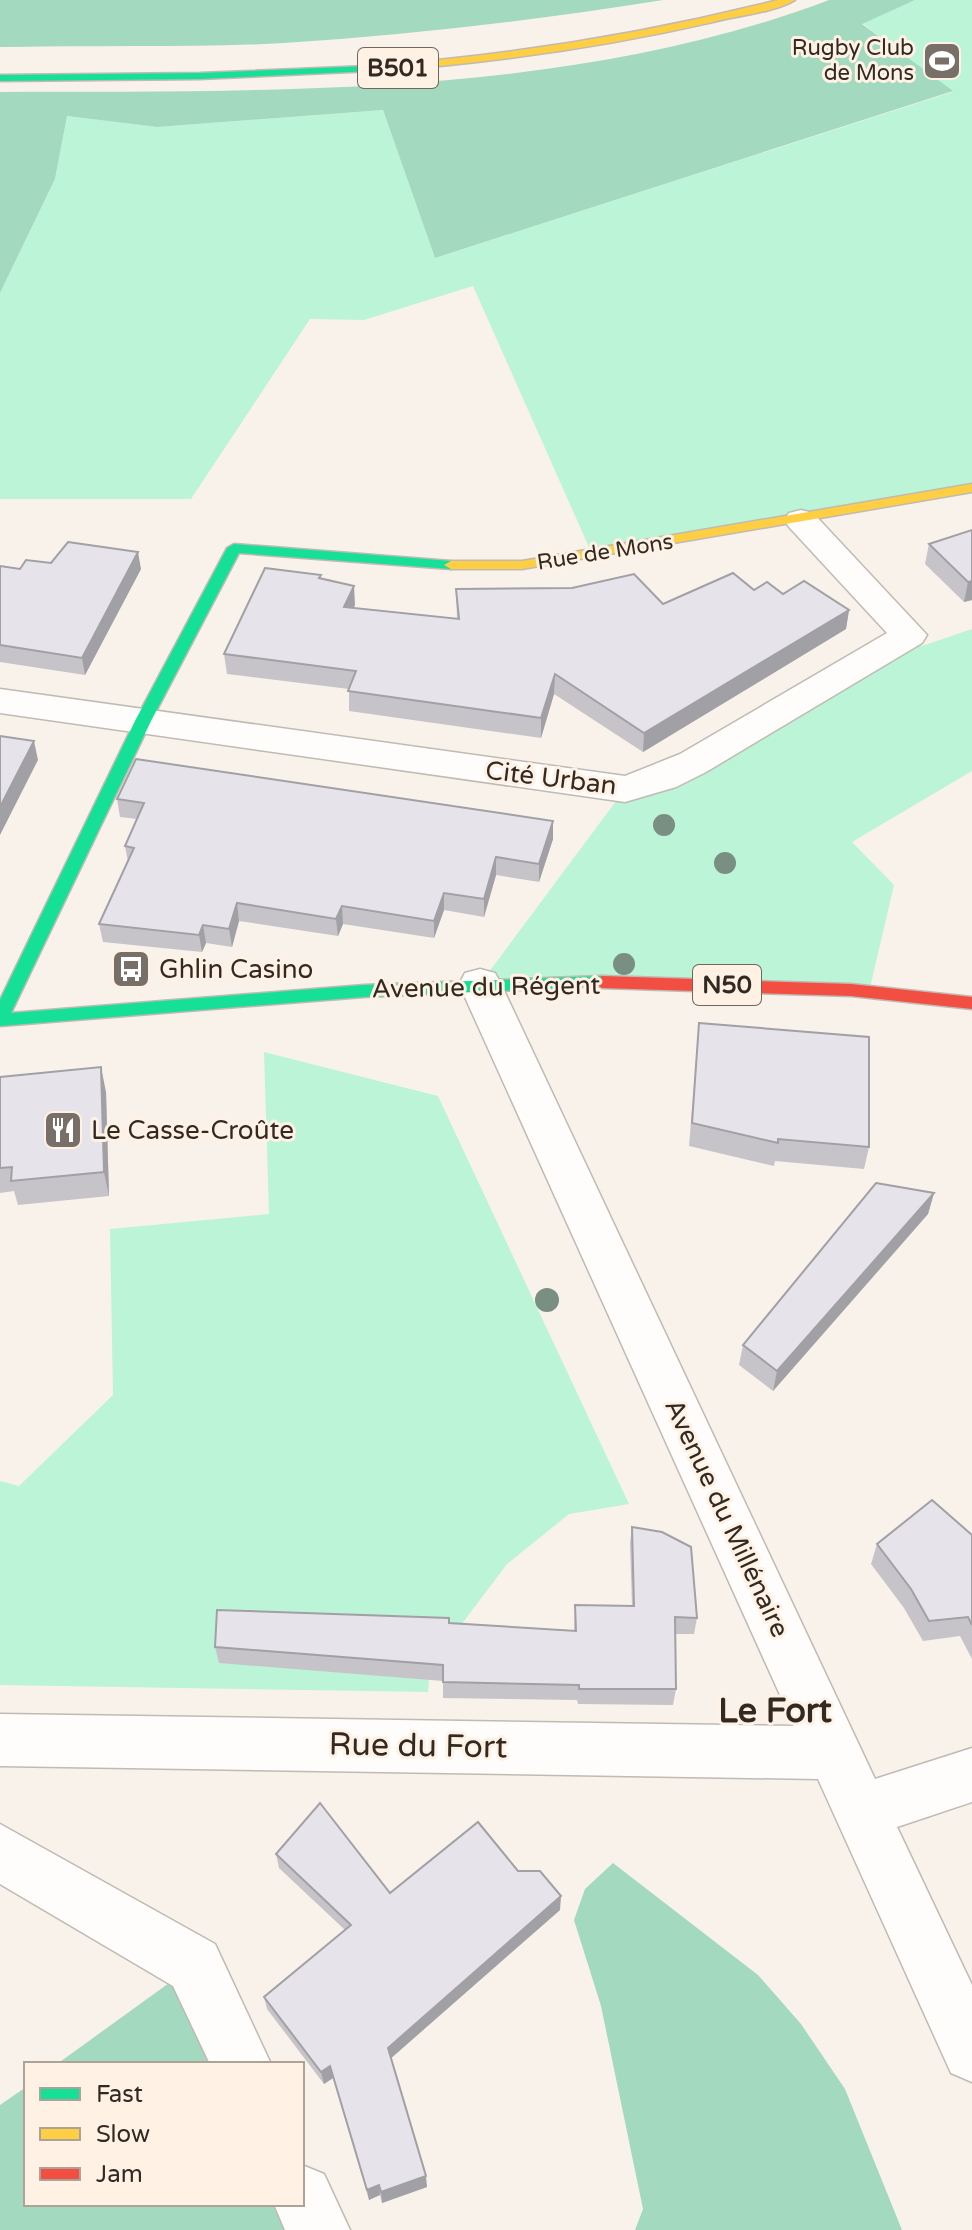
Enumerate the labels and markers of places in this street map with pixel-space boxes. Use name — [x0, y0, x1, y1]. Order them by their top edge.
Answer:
place label: Rugby Club de Mons — [792, 35, 914, 86]
sports icon: Rugby Club de Mons — [921, 40, 963, 82]
bus stop icon: Ghlin Casino — [110, 948, 152, 990]
place label: Ghlin Casino — [159, 954, 313, 985]
restaurant icon: Le Casse-Croûte — [42, 1109, 84, 1151]
place label: Le Casse-Croûte — [91, 1115, 294, 1146]

